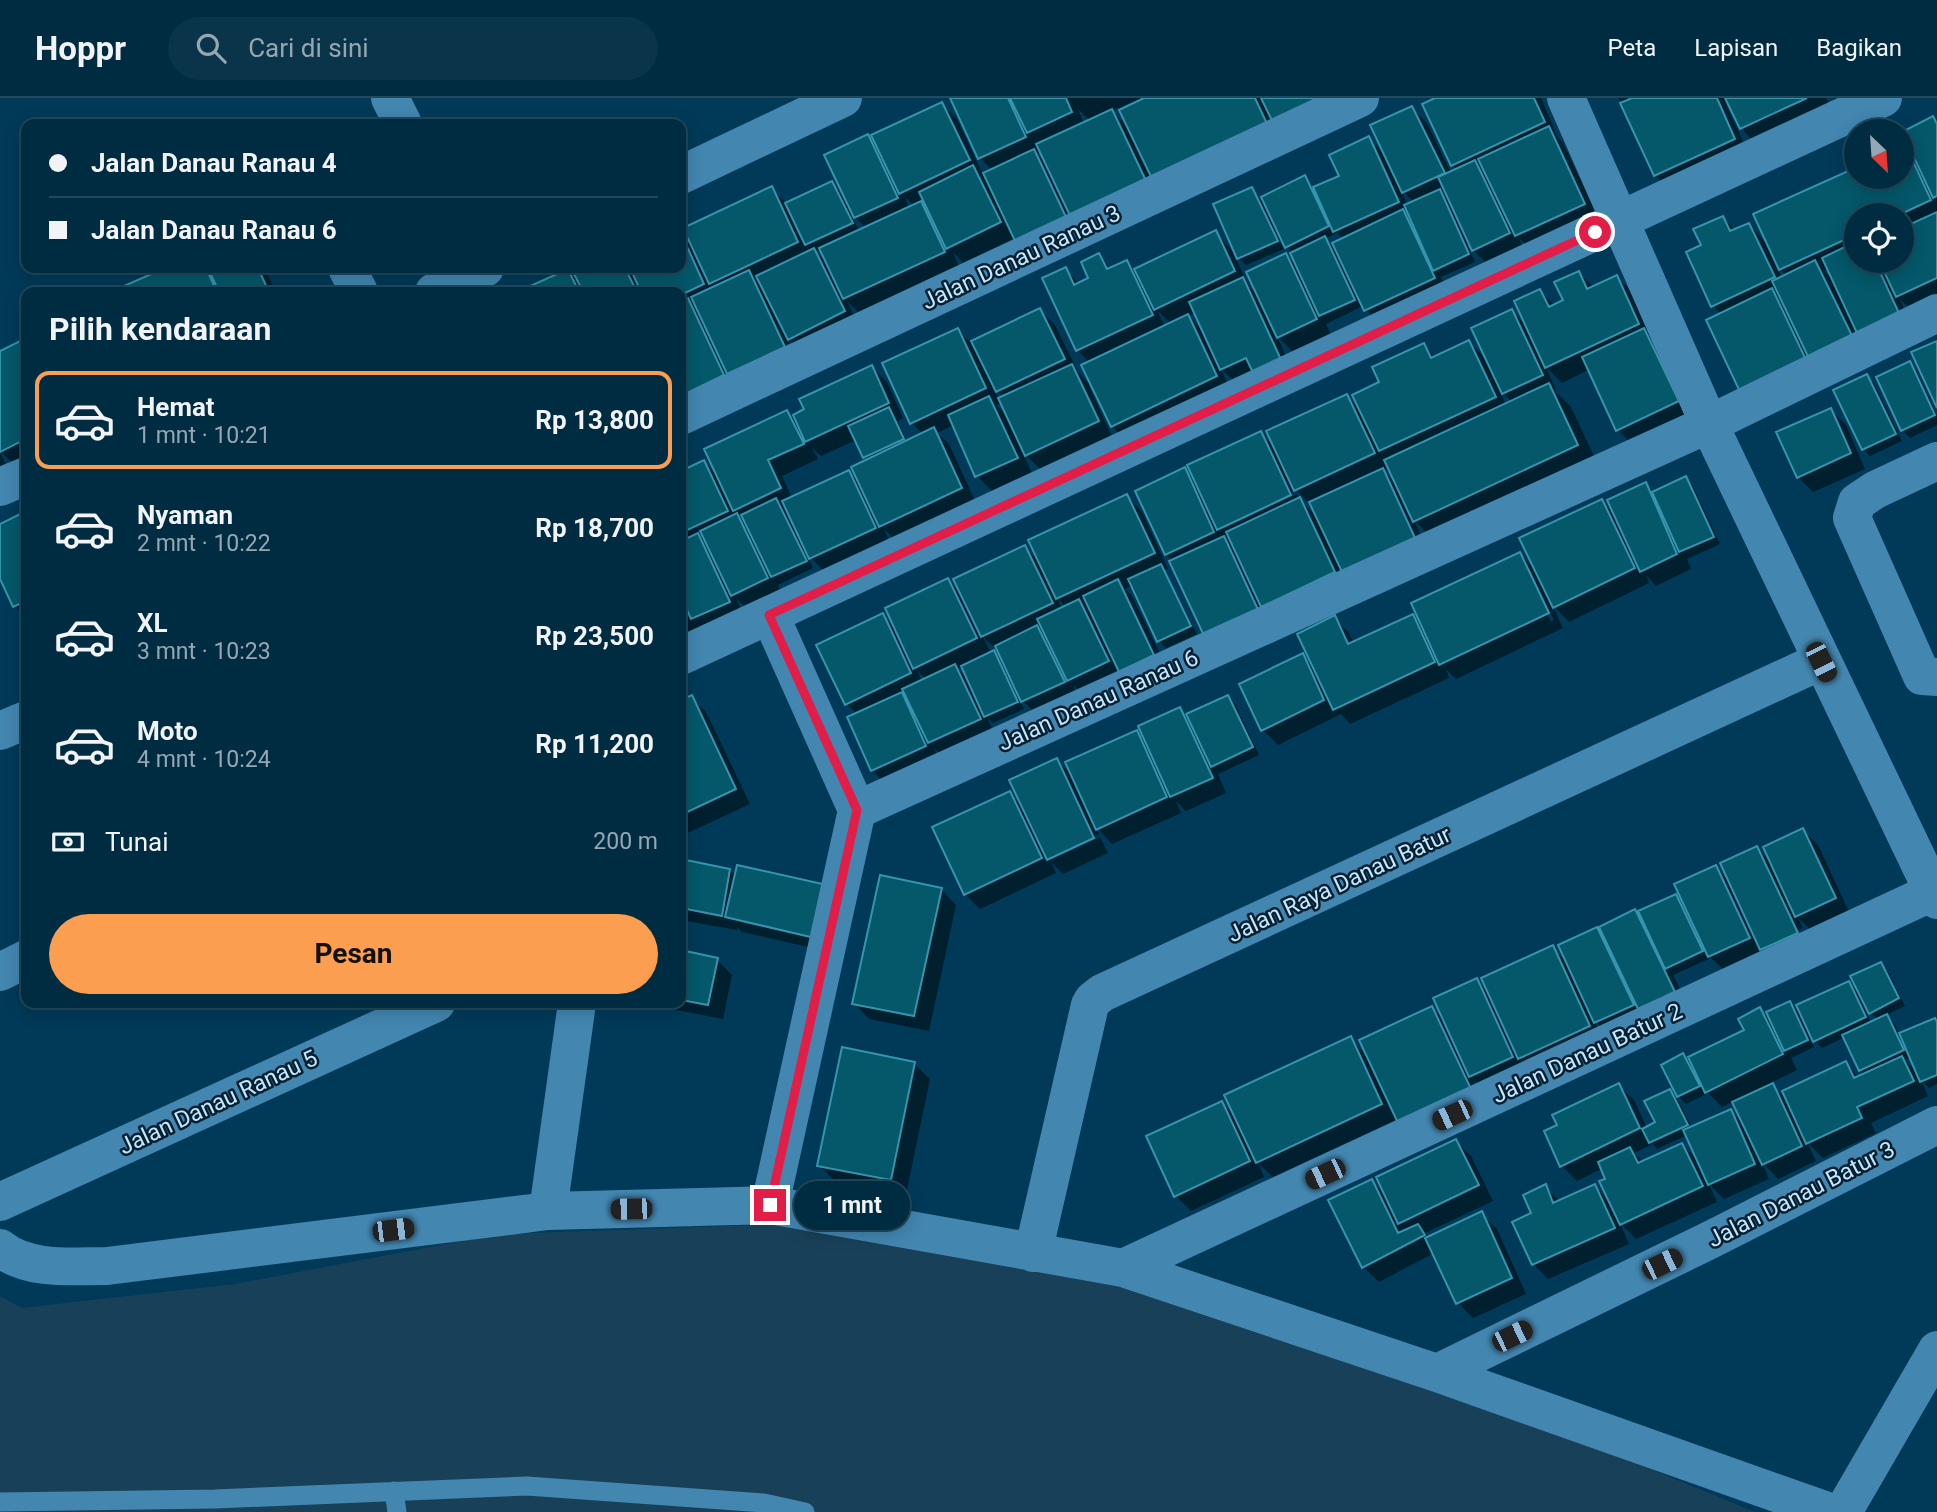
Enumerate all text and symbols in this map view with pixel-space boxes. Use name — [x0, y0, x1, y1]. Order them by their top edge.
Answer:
search box — [168, 17, 658, 80]
text: Hoppr — [35, 29, 126, 68]
icon: search — [192, 29, 230, 67]
text: Cari di sini — [248, 33, 369, 63]
text: Peta — [1608, 34, 1656, 62]
text: Lapisan — [1694, 34, 1778, 62]
text: Bagikan — [1816, 34, 1902, 62]
north arrow — [1844, 119, 1914, 189]
map controls — [1844, 119, 1914, 273]
text: Jalan Danau Ranau 4 — [91, 148, 337, 178]
street label: Jalan Danau Ranau 3 — [918, 200, 1125, 315]
button: locate — [1844, 203, 1914, 273]
text: Jalan Danau Ranau 6 — [91, 215, 337, 245]
route start — [1579, 216, 1611, 248]
text: Pilih kendaraan — [49, 310, 271, 348]
icon: car — [53, 389, 116, 452]
text: Hemat — [137, 392, 215, 422]
text: Rp 13,800 — [535, 405, 654, 435]
text: 1 mnt · 10:21 — [137, 422, 271, 449]
icon: car — [53, 497, 116, 560]
text: Nyaman — [137, 500, 233, 530]
text: Rp 18,700 — [535, 513, 654, 543]
text: 2 mnt · 10:22 — [137, 530, 271, 557]
icon: car — [53, 605, 116, 668]
text: XL — [137, 608, 168, 638]
text: Rp 23,500 — [535, 621, 654, 651]
text: 3 mnt · 10:23 — [137, 638, 271, 665]
car — [1803, 639, 1840, 685]
street label: Jalan Danau Ranau 6 — [994, 644, 1202, 757]
icon: car — [53, 713, 116, 776]
text: Moto — [137, 716, 198, 746]
text: Rp 11,200 — [535, 729, 654, 759]
text: 4 mnt · 10:24 — [137, 746, 271, 773]
street label: Jalan Raya Danau Batur — [1223, 821, 1455, 948]
icon: cash — [49, 823, 87, 861]
text: Tunai — [105, 827, 168, 857]
text: 200 m — [593, 828, 658, 855]
button: Pesan — [49, 914, 658, 994]
street label: Jalan Danau Batur 2 — [1488, 998, 1687, 1109]
street label: Jalan Danau Ranau 5 — [115, 1045, 322, 1160]
car — [1429, 1097, 1476, 1133]
street label: Jalan Danau Batur 3 — [1703, 1136, 1899, 1253]
car — [1302, 1156, 1349, 1192]
callout: 1 mnt — [794, 1180, 910, 1230]
route end — [754, 1189, 786, 1221]
text: 1 mnt — [822, 1192, 882, 1219]
car — [610, 1198, 653, 1220]
car — [371, 1217, 416, 1243]
car — [1639, 1245, 1686, 1283]
car — [1489, 1317, 1536, 1355]

